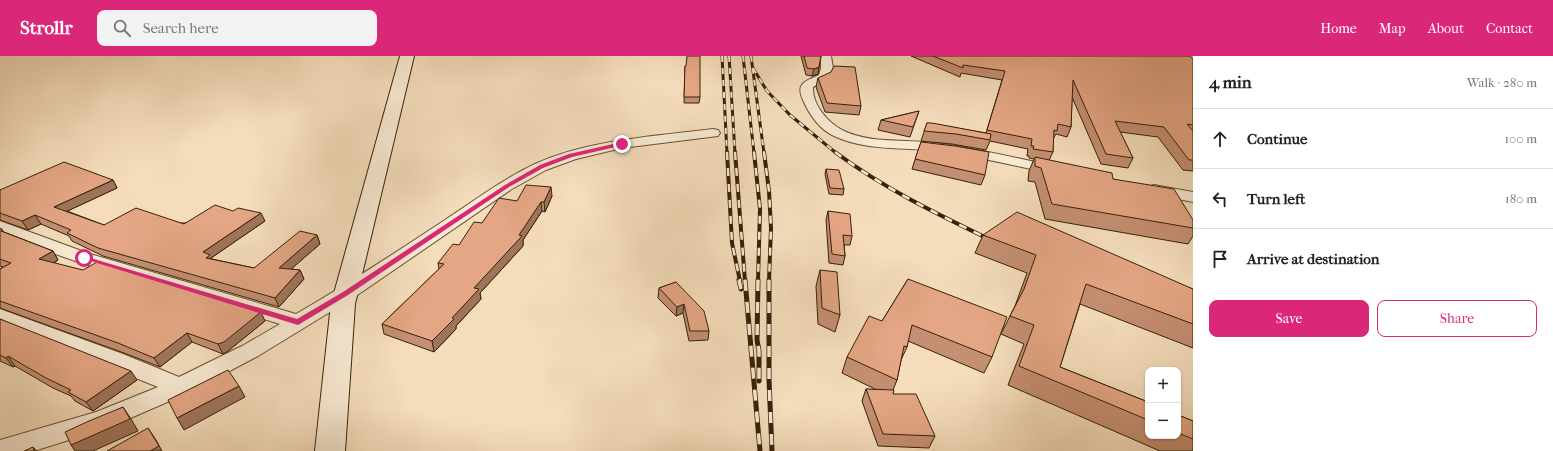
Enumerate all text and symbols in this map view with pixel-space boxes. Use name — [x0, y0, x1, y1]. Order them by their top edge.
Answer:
search box — [97, 10, 377, 46]
text: Strollr — [20, 17, 73, 39]
icon: search — [111, 17, 133, 39]
text: Search here — [143, 19, 219, 37]
text: Home — [1320, 20, 1357, 37]
text: Map — [1379, 20, 1406, 37]
text: About — [1428, 20, 1464, 37]
text: Contact — [1486, 20, 1533, 37]
text: 4 min — [1209, 72, 1252, 92]
text: Walk · 280 m — [1467, 75, 1537, 90]
icon: ahead — [1209, 128, 1231, 150]
text: Continue — [1247, 130, 1307, 148]
text: 100 m — [1504, 131, 1537, 146]
route end — [613, 135, 631, 153]
icon: left — [1209, 188, 1231, 210]
text: Turn left — [1247, 190, 1305, 208]
text: 180 m — [1505, 191, 1537, 206]
icon: arrive — [1209, 248, 1231, 270]
route start — [75, 249, 93, 267]
text: Arrive at destination — [1247, 250, 1379, 268]
button: Save — [1209, 300, 1369, 337]
button: Share — [1377, 300, 1537, 337]
map controls — [1145, 367, 1181, 439]
button: + — [1145, 367, 1181, 403]
button: − — [1145, 403, 1181, 439]

